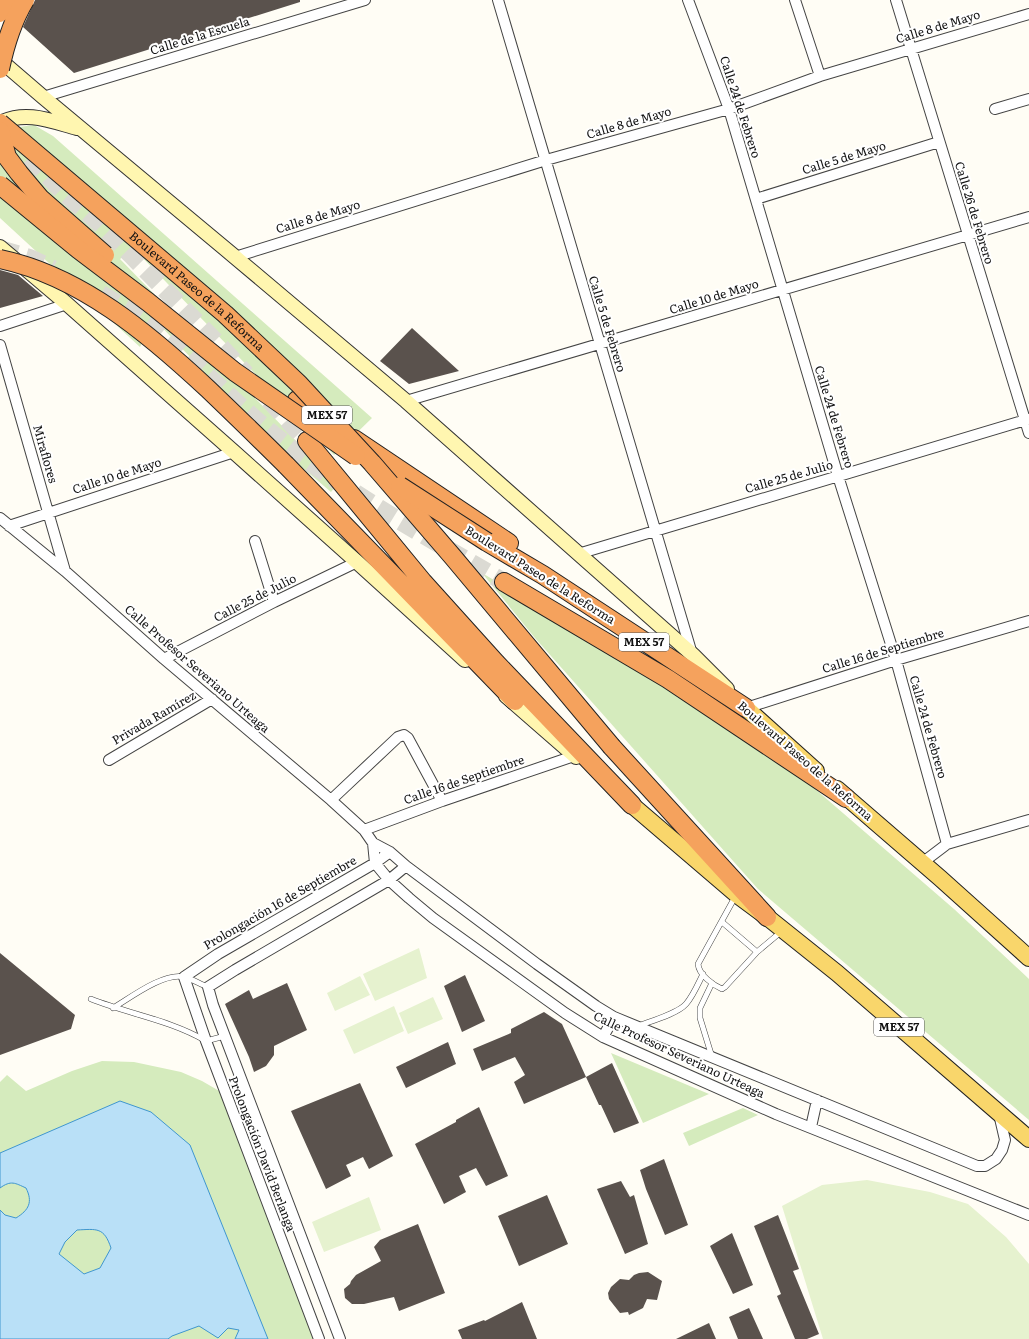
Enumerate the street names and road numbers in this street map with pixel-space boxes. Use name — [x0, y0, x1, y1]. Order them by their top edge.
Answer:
street label: Calle 8 de Mayo — [893, 5, 982, 47]
street label: Calle de la Escuela — [148, 11, 252, 59]
street label: Calle 24 de Febrero — [716, 53, 766, 160]
street label: Calle 8 de Mayo — [584, 101, 673, 143]
street label: Calle 5 de Mayo — [800, 136, 888, 178]
street label: Calle 26 de Febrero — [951, 159, 999, 266]
street label: Calle 8 de Mayo — [273, 195, 362, 237]
street label: Boulevard Paseo de la Reforma — [126, 227, 269, 355]
street label: Calle 5 de Febrero — [585, 273, 631, 374]
street label: Calle 10 de Mayo — [667, 274, 761, 318]
street label: Calle 24 de Febrero — [811, 363, 859, 470]
road number: MEX 57 — [302, 406, 352, 424]
street label: Miraflores — [29, 422, 63, 486]
street label: Calle 10 de Mayo — [70, 452, 164, 498]
street label: Calle 25 de Julio — [743, 455, 835, 497]
street label: Boulevard Paseo de la Reforma — [462, 520, 620, 628]
street label: Calle 25 de Julio — [210, 569, 299, 626]
street label: Calle Profesor Severiano Urteaga — [121, 600, 275, 737]
street label: Calle 16 de Septiembre — [820, 623, 946, 677]
road number: MEX 57 — [619, 633, 669, 651]
street label: Calle 24 de Febrero — [906, 673, 952, 780]
street label: Privada Ramírez — [108, 686, 199, 748]
street label: Boulevard Paseo de la Reforma — [734, 696, 878, 825]
street label: Calle 16 de Septiembre — [401, 750, 526, 808]
street label: Prolongación 16 de Septiembre — [200, 851, 359, 953]
street label: Calle Profesor Severiano Urteaga — [591, 1006, 769, 1102]
road number: MEX 57 — [874, 1018, 924, 1036]
street label: Prolongación David Berlanga — [225, 1073, 301, 1235]

